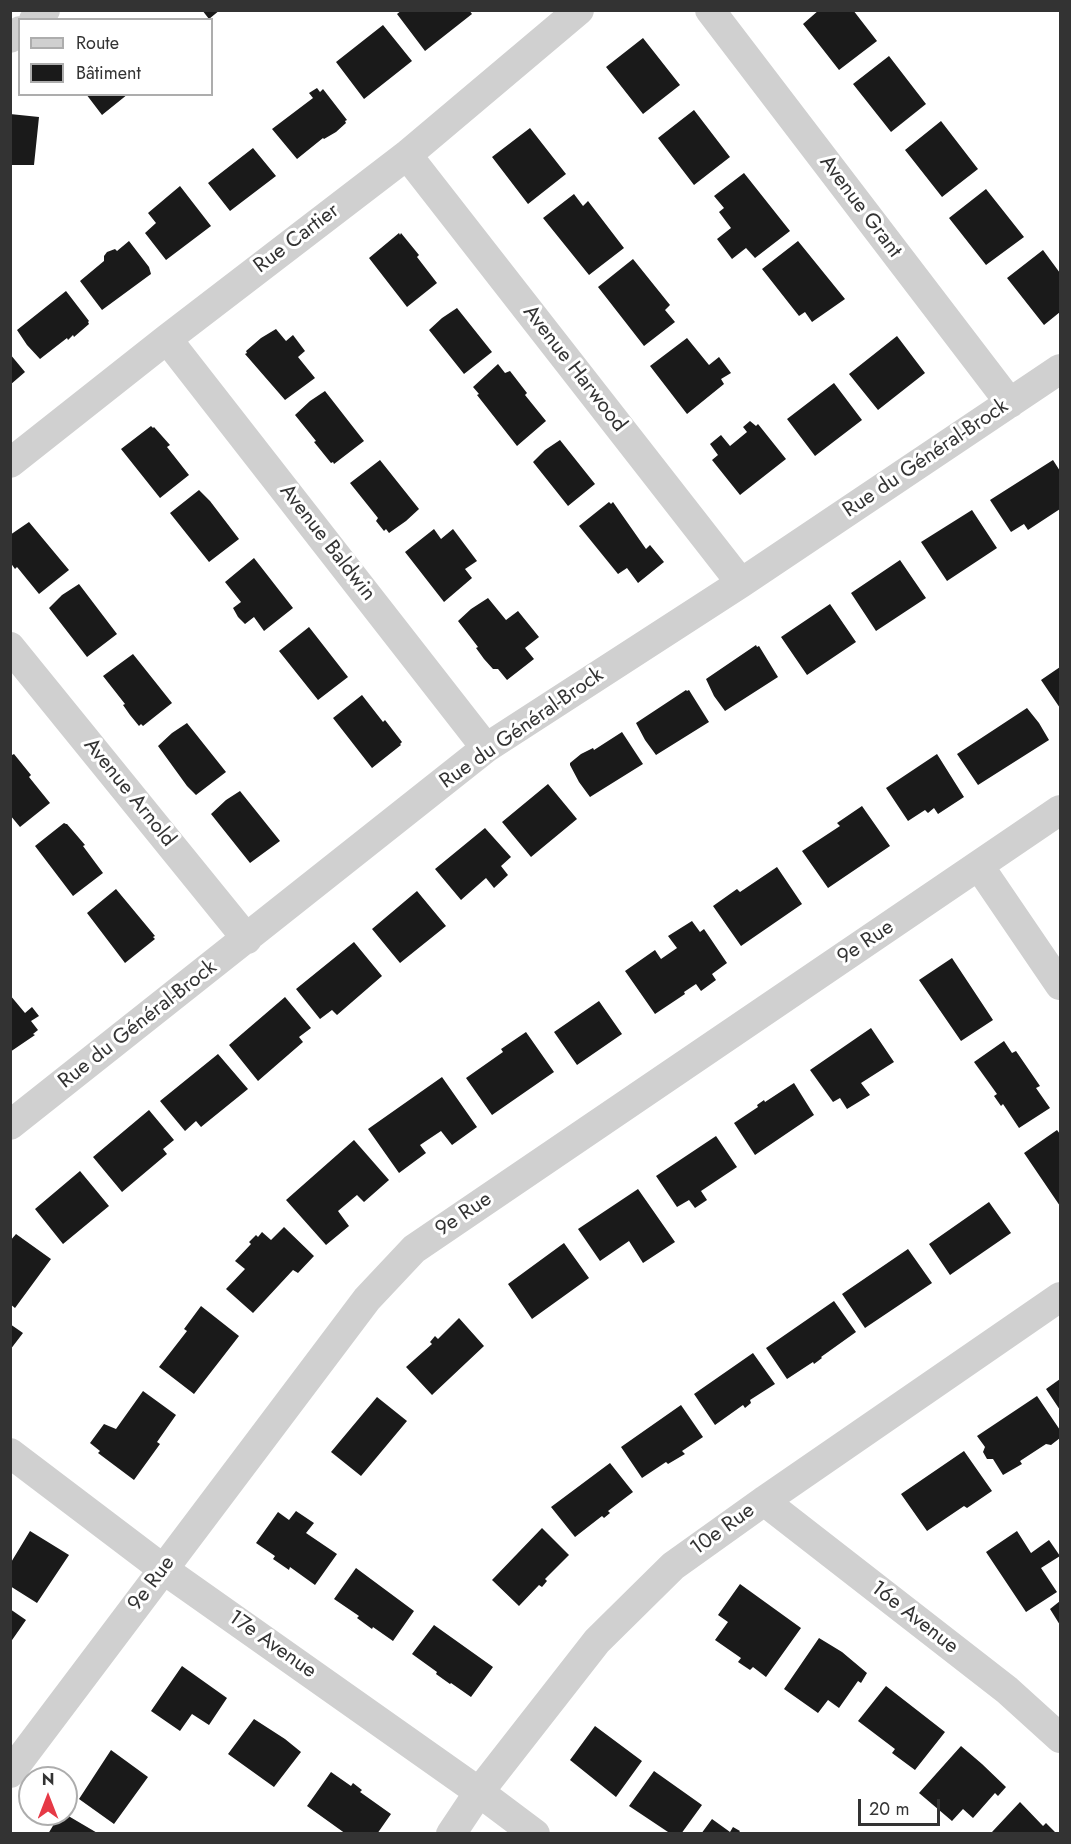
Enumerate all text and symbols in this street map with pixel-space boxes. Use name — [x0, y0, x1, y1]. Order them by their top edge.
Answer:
legend — [18, 18, 213, 96]
text: Route — [76, 30, 119, 56]
text: Bâtiment — [76, 60, 141, 86]
street label: Avenue Grant — [813, 151, 907, 263]
street label: Rue Cartier — [249, 199, 345, 279]
street label: Avenue Harwood — [517, 301, 631, 437]
street label: Rue du Général-Brock — [839, 394, 1013, 524]
street label: Avenue Baldwin — [274, 480, 380, 606]
street label: Rue du Général-Brock — [435, 663, 609, 795]
street label: Avenue Arnold — [78, 734, 180, 852]
street label: 9e Rue — [833, 915, 899, 971]
street label: Rue du Général-Brock — [54, 955, 222, 1095]
street label: 9e Rue — [431, 1187, 497, 1243]
street label: 10e Rue — [686, 1498, 760, 1562]
street label: 9e Rue — [123, 1552, 181, 1616]
street label: 16e Avenue — [865, 1576, 963, 1660]
street label: 17e Avenue — [223, 1606, 321, 1684]
north arrow — [18, 1766, 78, 1826]
text: N — [42, 1768, 54, 1791]
scale bar — [861, 1787, 944, 1825]
text: 20 m — [869, 1796, 909, 1822]

